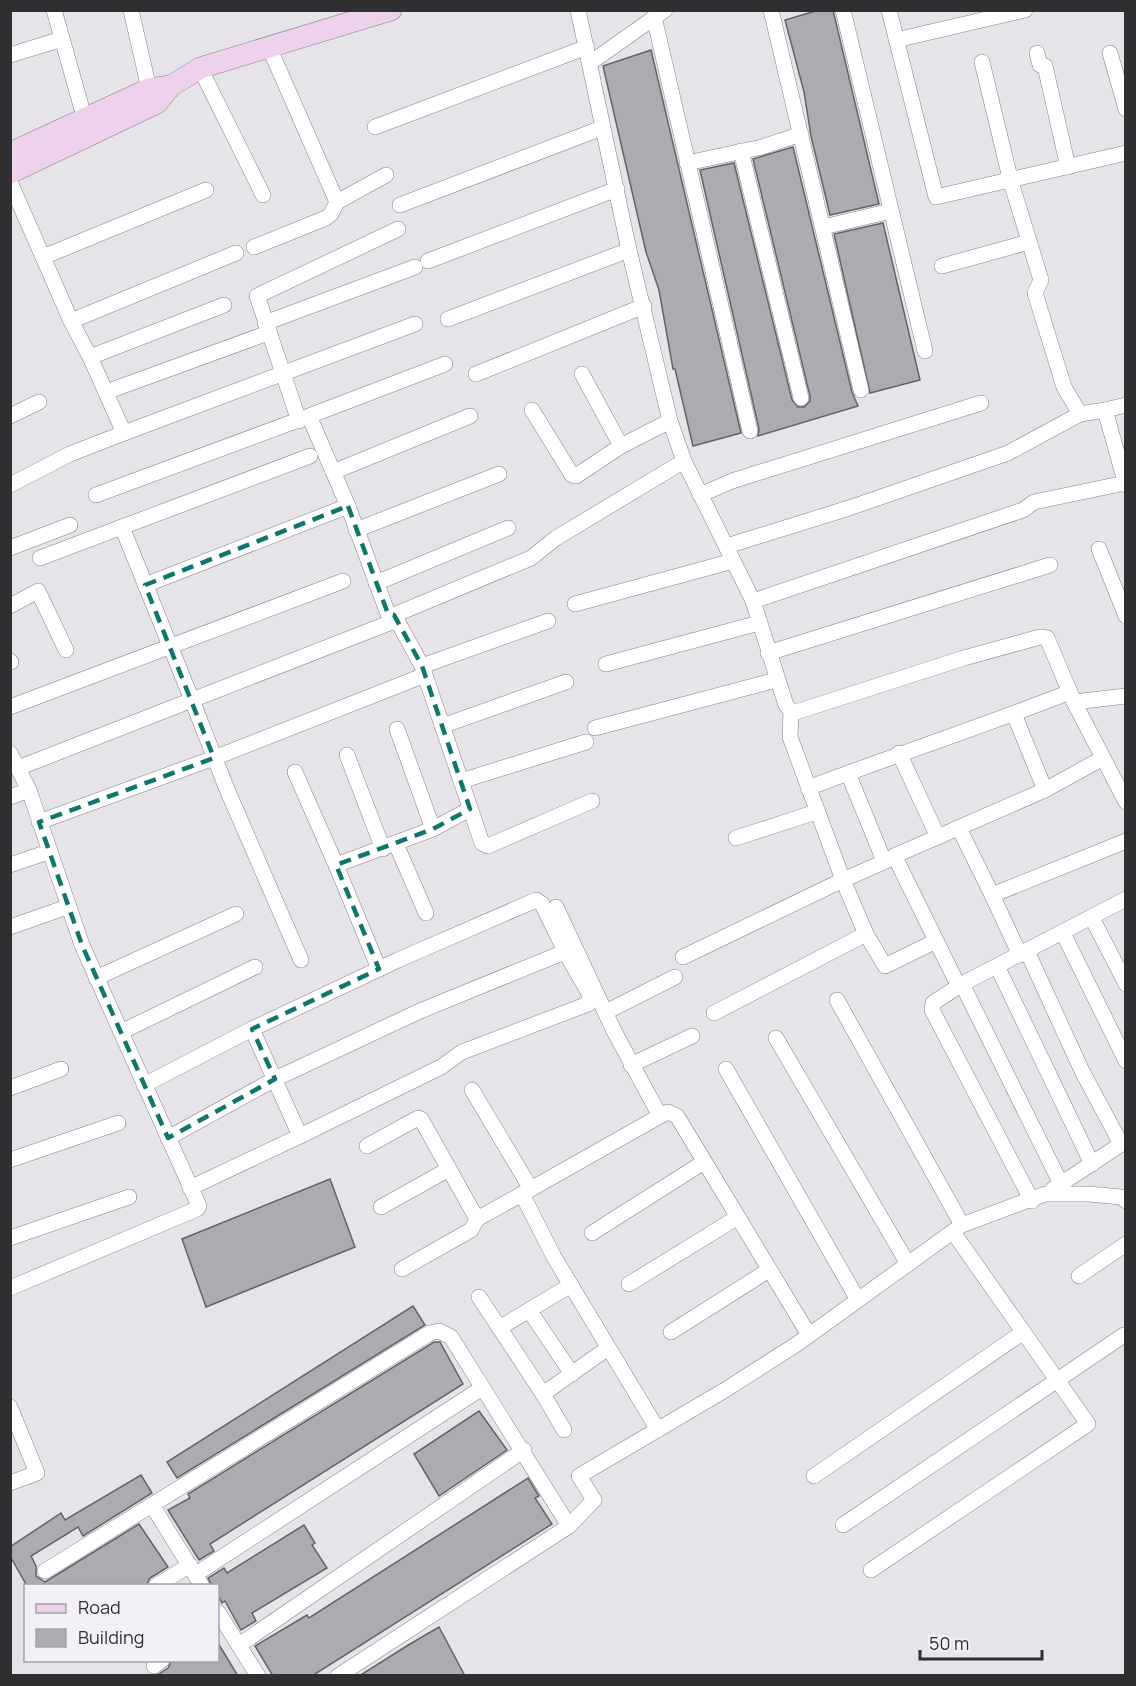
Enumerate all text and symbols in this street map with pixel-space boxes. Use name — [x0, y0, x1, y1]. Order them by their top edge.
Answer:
legend — [24, 1584, 219, 1662]
text: Road — [78, 1595, 121, 1619]
scale bar — [920, 1623, 1042, 1661]
text: Building — [78, 1625, 144, 1649]
text: 50 m — [929, 1631, 969, 1655]

